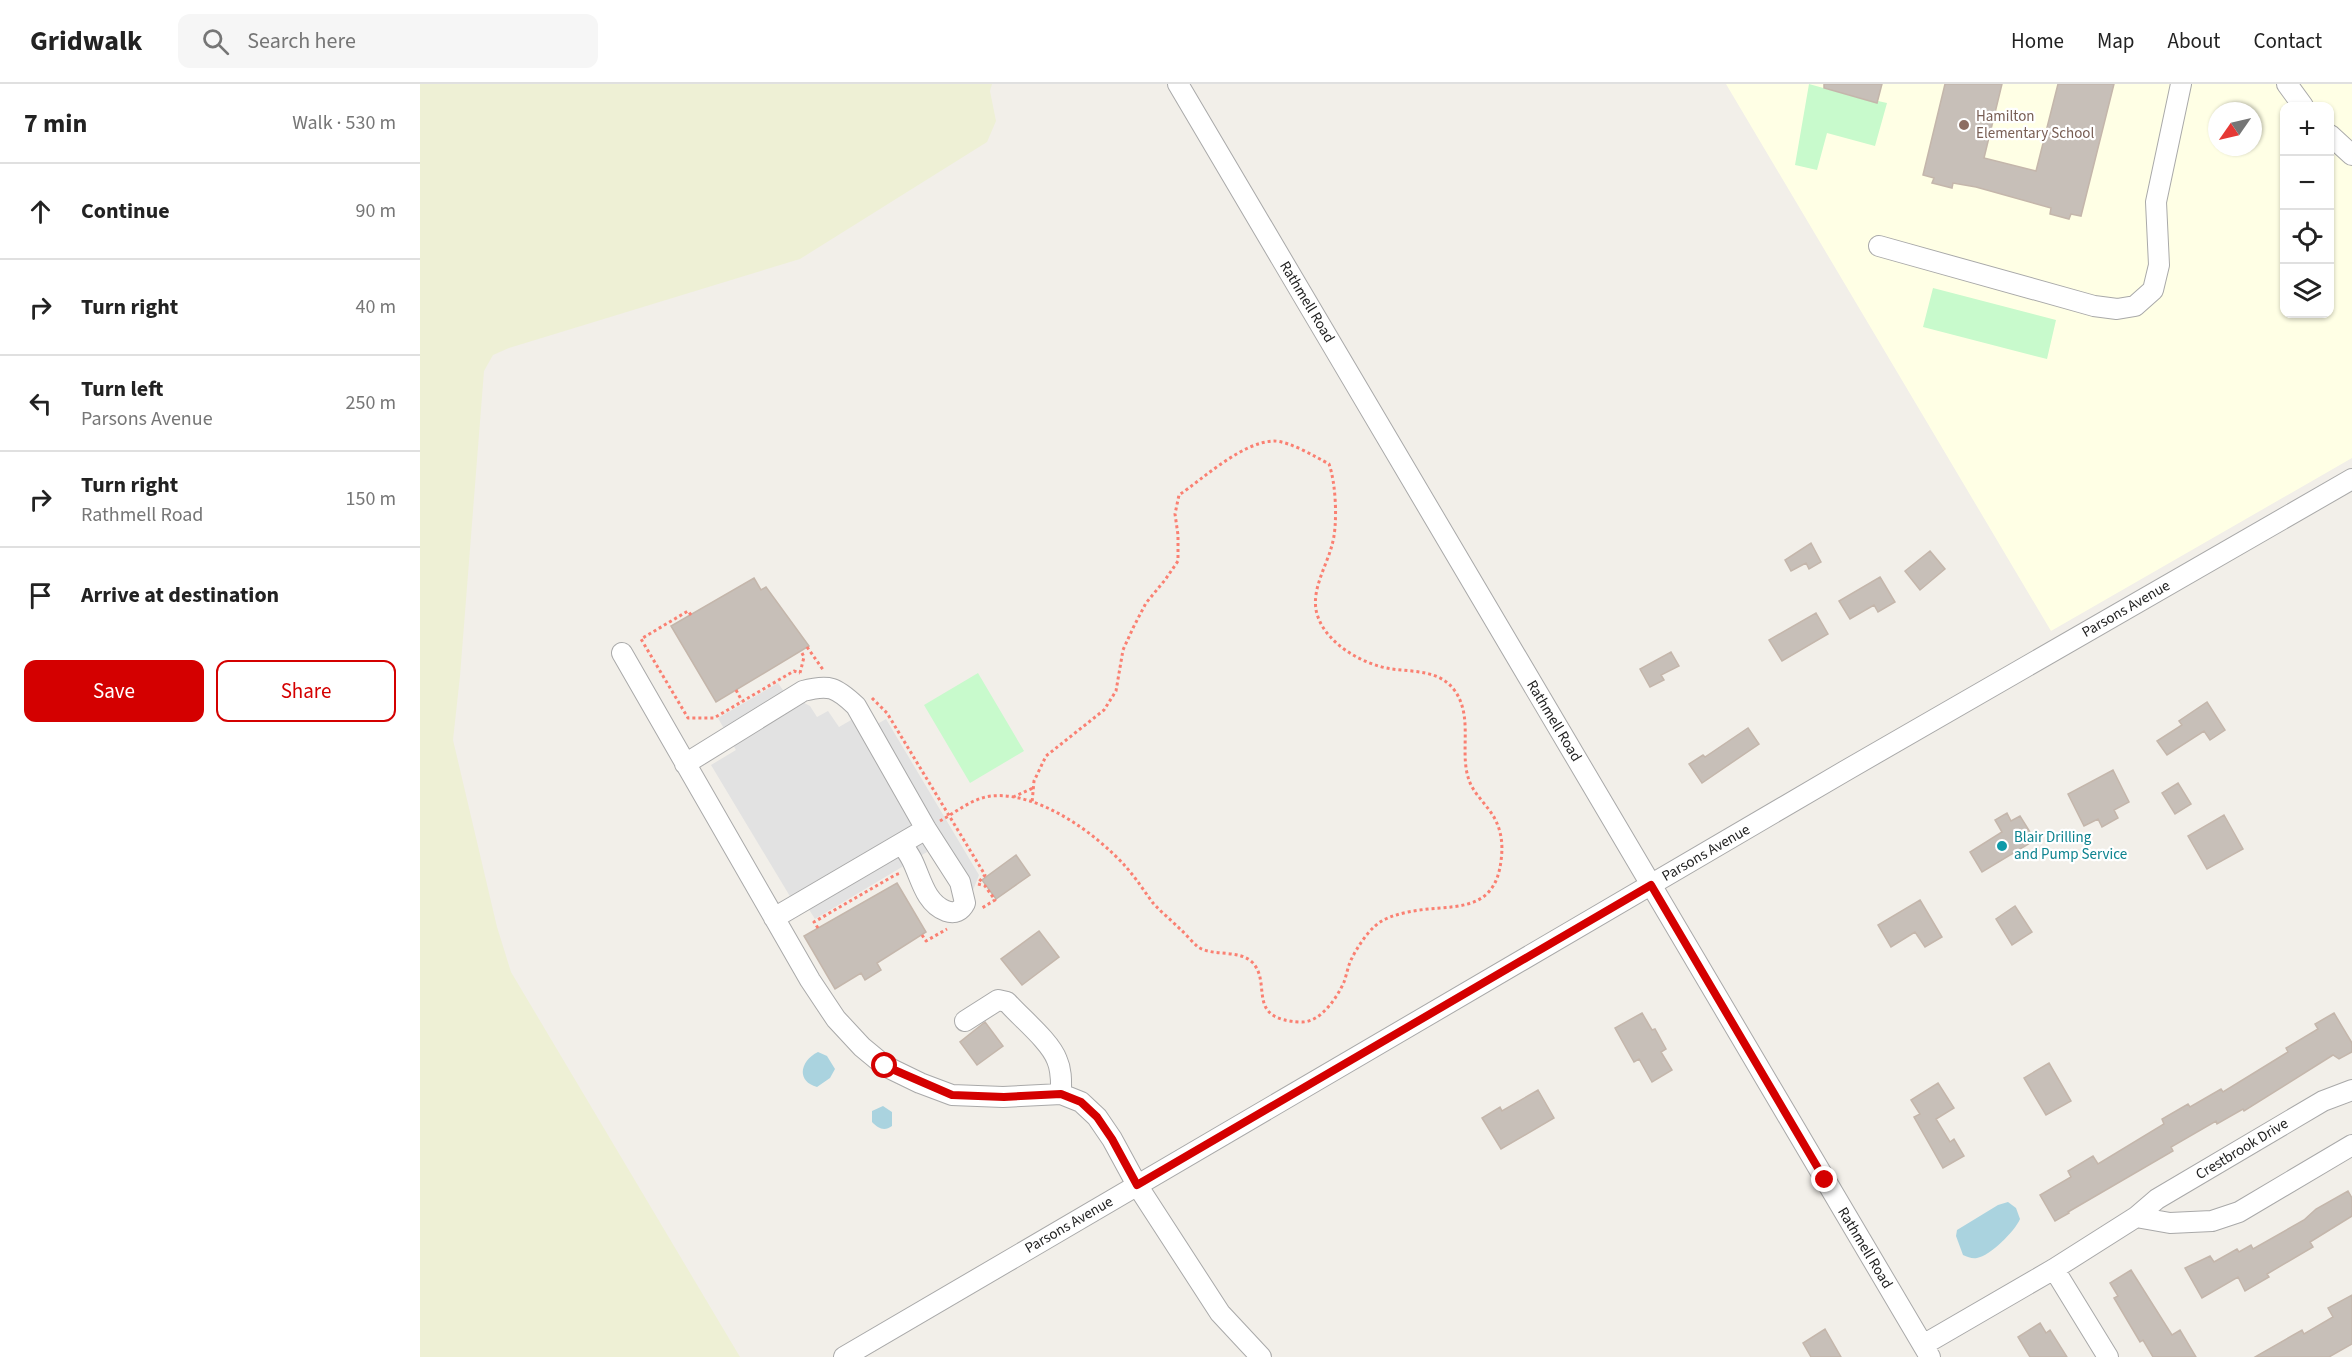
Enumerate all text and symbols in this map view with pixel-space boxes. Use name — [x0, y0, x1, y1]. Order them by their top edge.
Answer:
search box — [178, 14, 598, 68]
text: Gridwalk — [30, 21, 142, 61]
icon: search — [199, 25, 232, 58]
text: Search here — [247, 25, 356, 57]
text: Home — [2011, 26, 2064, 56]
text: Map — [2097, 26, 2135, 56]
text: About — [2168, 26, 2220, 56]
text: Contact — [2253, 26, 2322, 56]
north arrow — [2208, 102, 2262, 156]
map controls — [2280, 102, 2334, 318]
button: + — [2280, 102, 2334, 156]
text: 7 min — [24, 105, 87, 142]
place label: Hamilton Elementary School — [1976, 106, 2094, 144]
text: Walk · 530 m — [292, 109, 396, 137]
marker: Hamilton Elementary School — [1957, 118, 1971, 132]
button: − — [2280, 156, 2334, 210]
icon: ahead — [24, 195, 57, 228]
text: Continue — [81, 195, 170, 227]
text: 90 m — [356, 197, 396, 225]
button: locate — [2280, 210, 2334, 264]
street label: Rathmell Road — [1274, 257, 1340, 347]
button: layers — [2280, 264, 2334, 318]
icon: right — [24, 291, 57, 324]
text: Turn right — [81, 291, 178, 323]
text: 40 m — [356, 293, 396, 321]
text: Turn left — [81, 373, 163, 405]
icon: left — [24, 387, 57, 420]
text: 250 m — [346, 389, 396, 417]
text: Parsons Avenue — [81, 405, 213, 433]
text: Turn right — [81, 469, 178, 501]
icon: right — [24, 483, 57, 516]
text: 150 m — [346, 485, 396, 513]
text: Rathmell Road — [81, 501, 203, 529]
street label: Parsons Avenue — [2078, 575, 2174, 643]
icon: arrive — [24, 579, 57, 612]
text: Arrive at destination — [81, 579, 279, 611]
button: Save — [24, 660, 204, 722]
button: Share — [216, 660, 396, 722]
street label: Rathmell Road — [1521, 676, 1587, 766]
street label: Parsons Avenue — [1658, 819, 1754, 887]
place label: Blair Drilling and Pump Service — [2014, 827, 2127, 865]
marker: Blair Drilling and Pump Service — [1995, 839, 2009, 853]
route start — [871, 1052, 897, 1078]
street label: Crestbrook Drive — [2192, 1113, 2292, 1185]
route end — [1811, 1166, 1837, 1192]
street label: Parsons Avenue — [1021, 1191, 1117, 1259]
street label: Rathmell Road — [1832, 1203, 1898, 1293]

